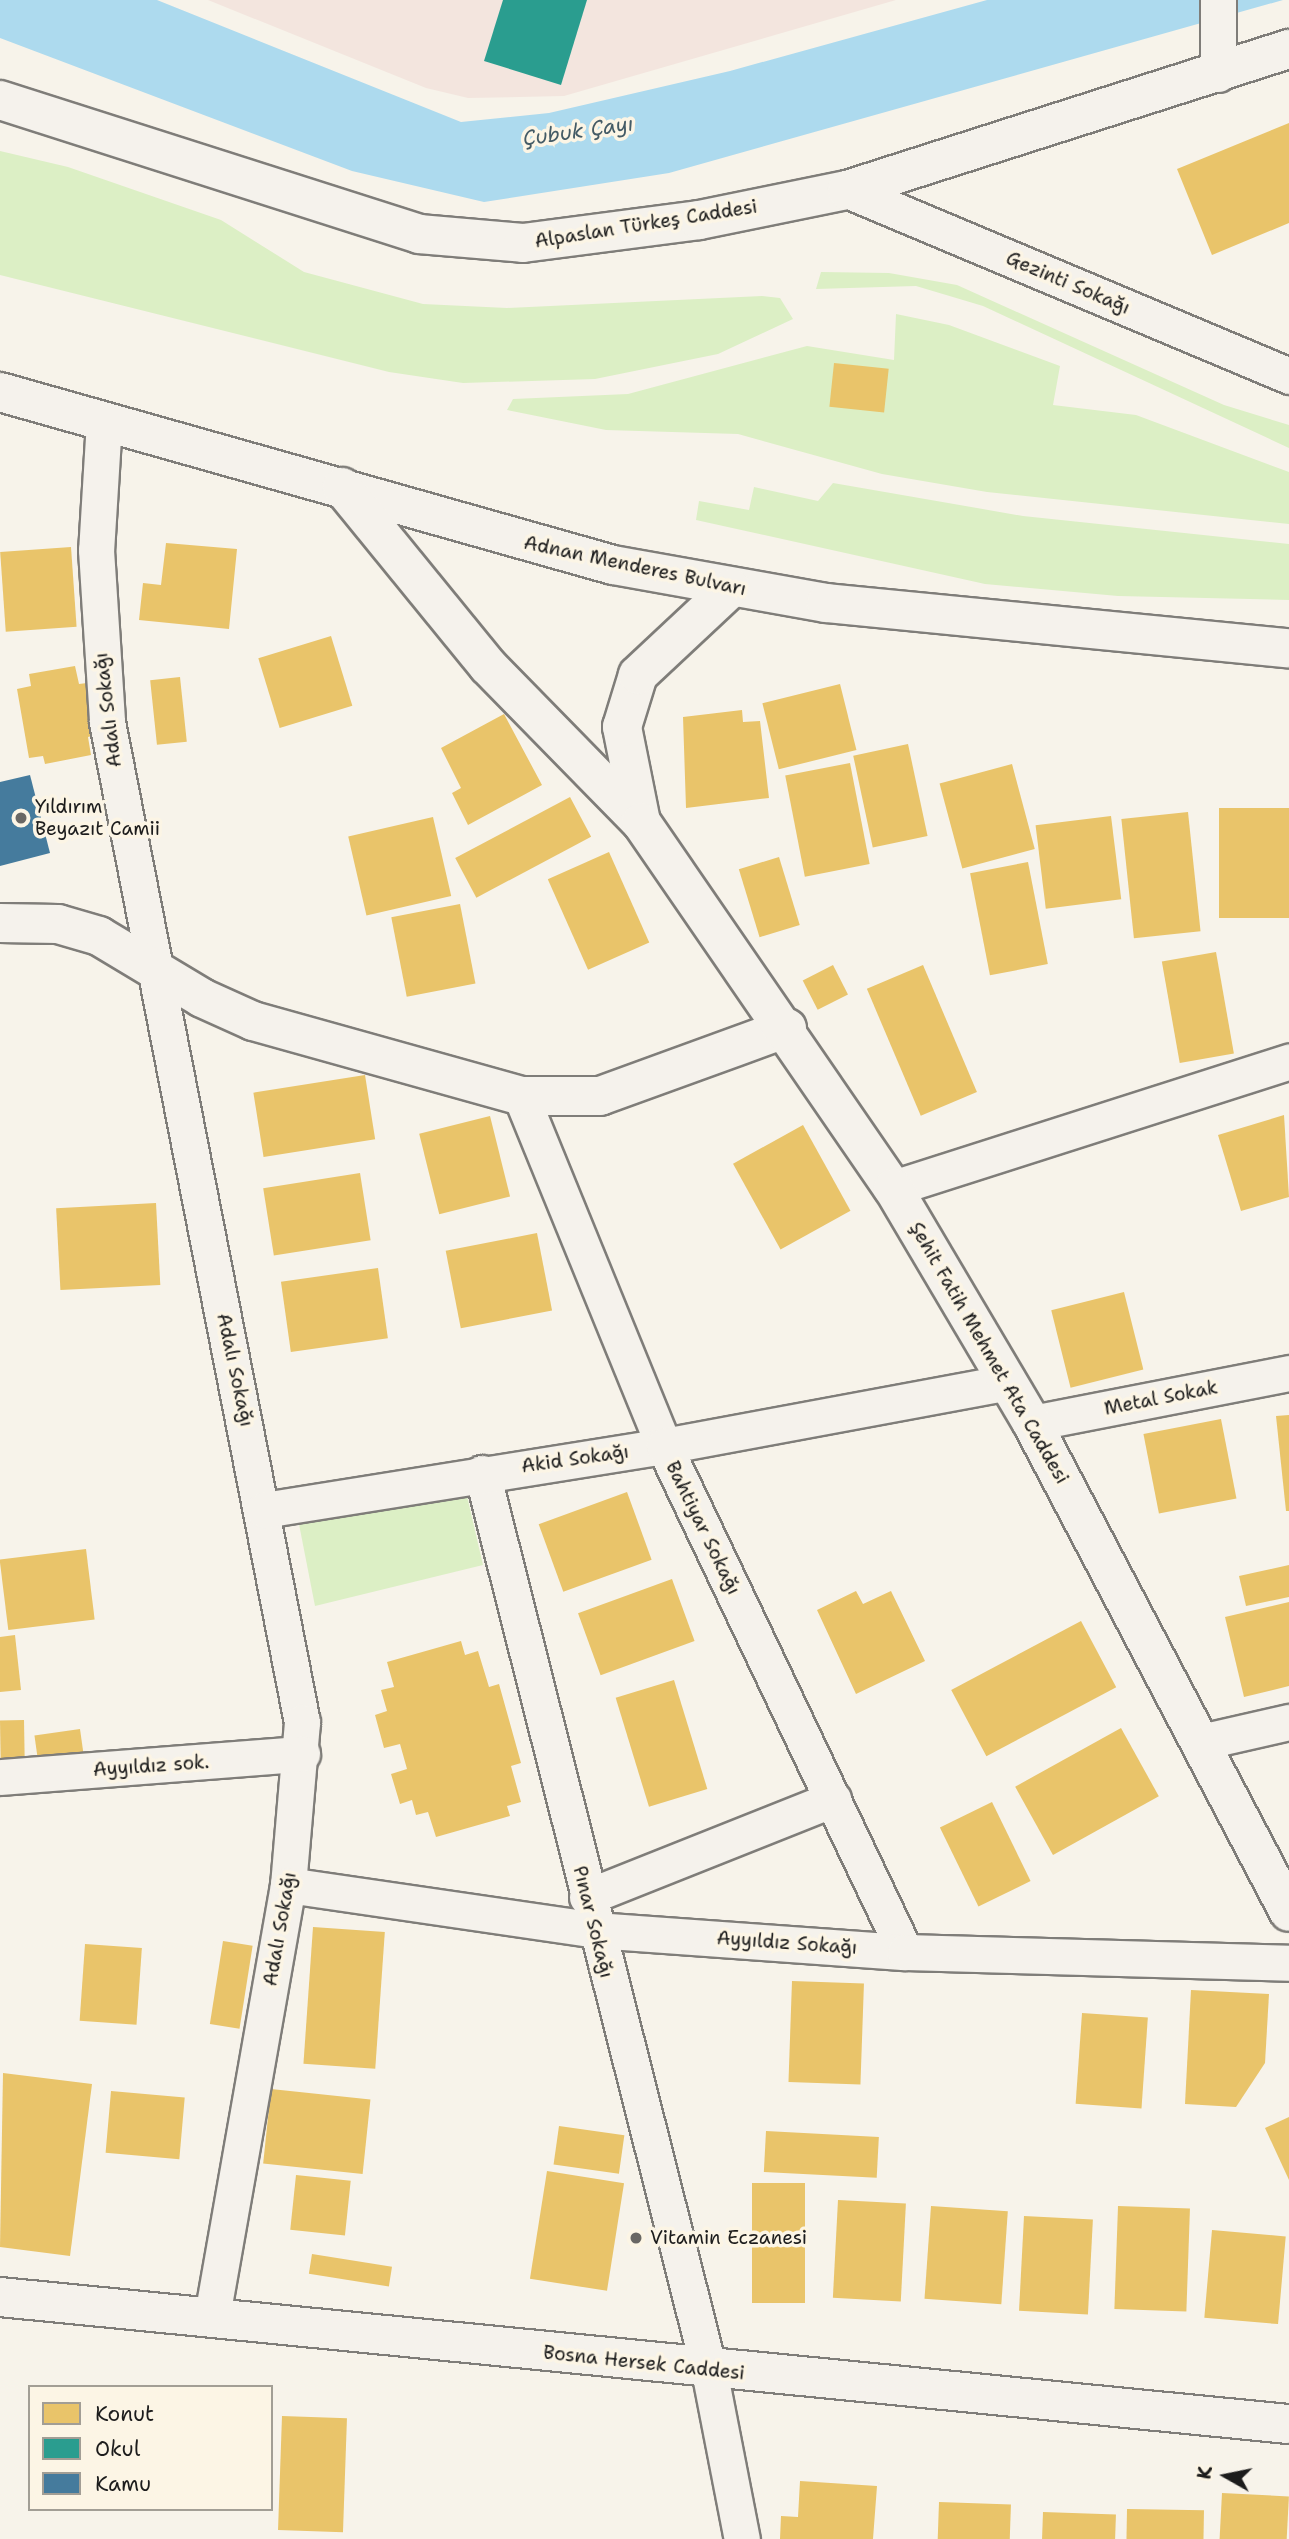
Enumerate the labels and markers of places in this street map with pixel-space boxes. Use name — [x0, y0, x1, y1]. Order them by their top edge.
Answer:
place label: Yıldırım Beyazıt Camii — [35, 796, 160, 840]
marker: Yıldırım Beyazıt Camii — [13, 810, 29, 826]
place label: Vitamin Eczanesi — [650, 2227, 807, 2249]
marker: Vitamin Eczanesi — [628, 2230, 644, 2246]

